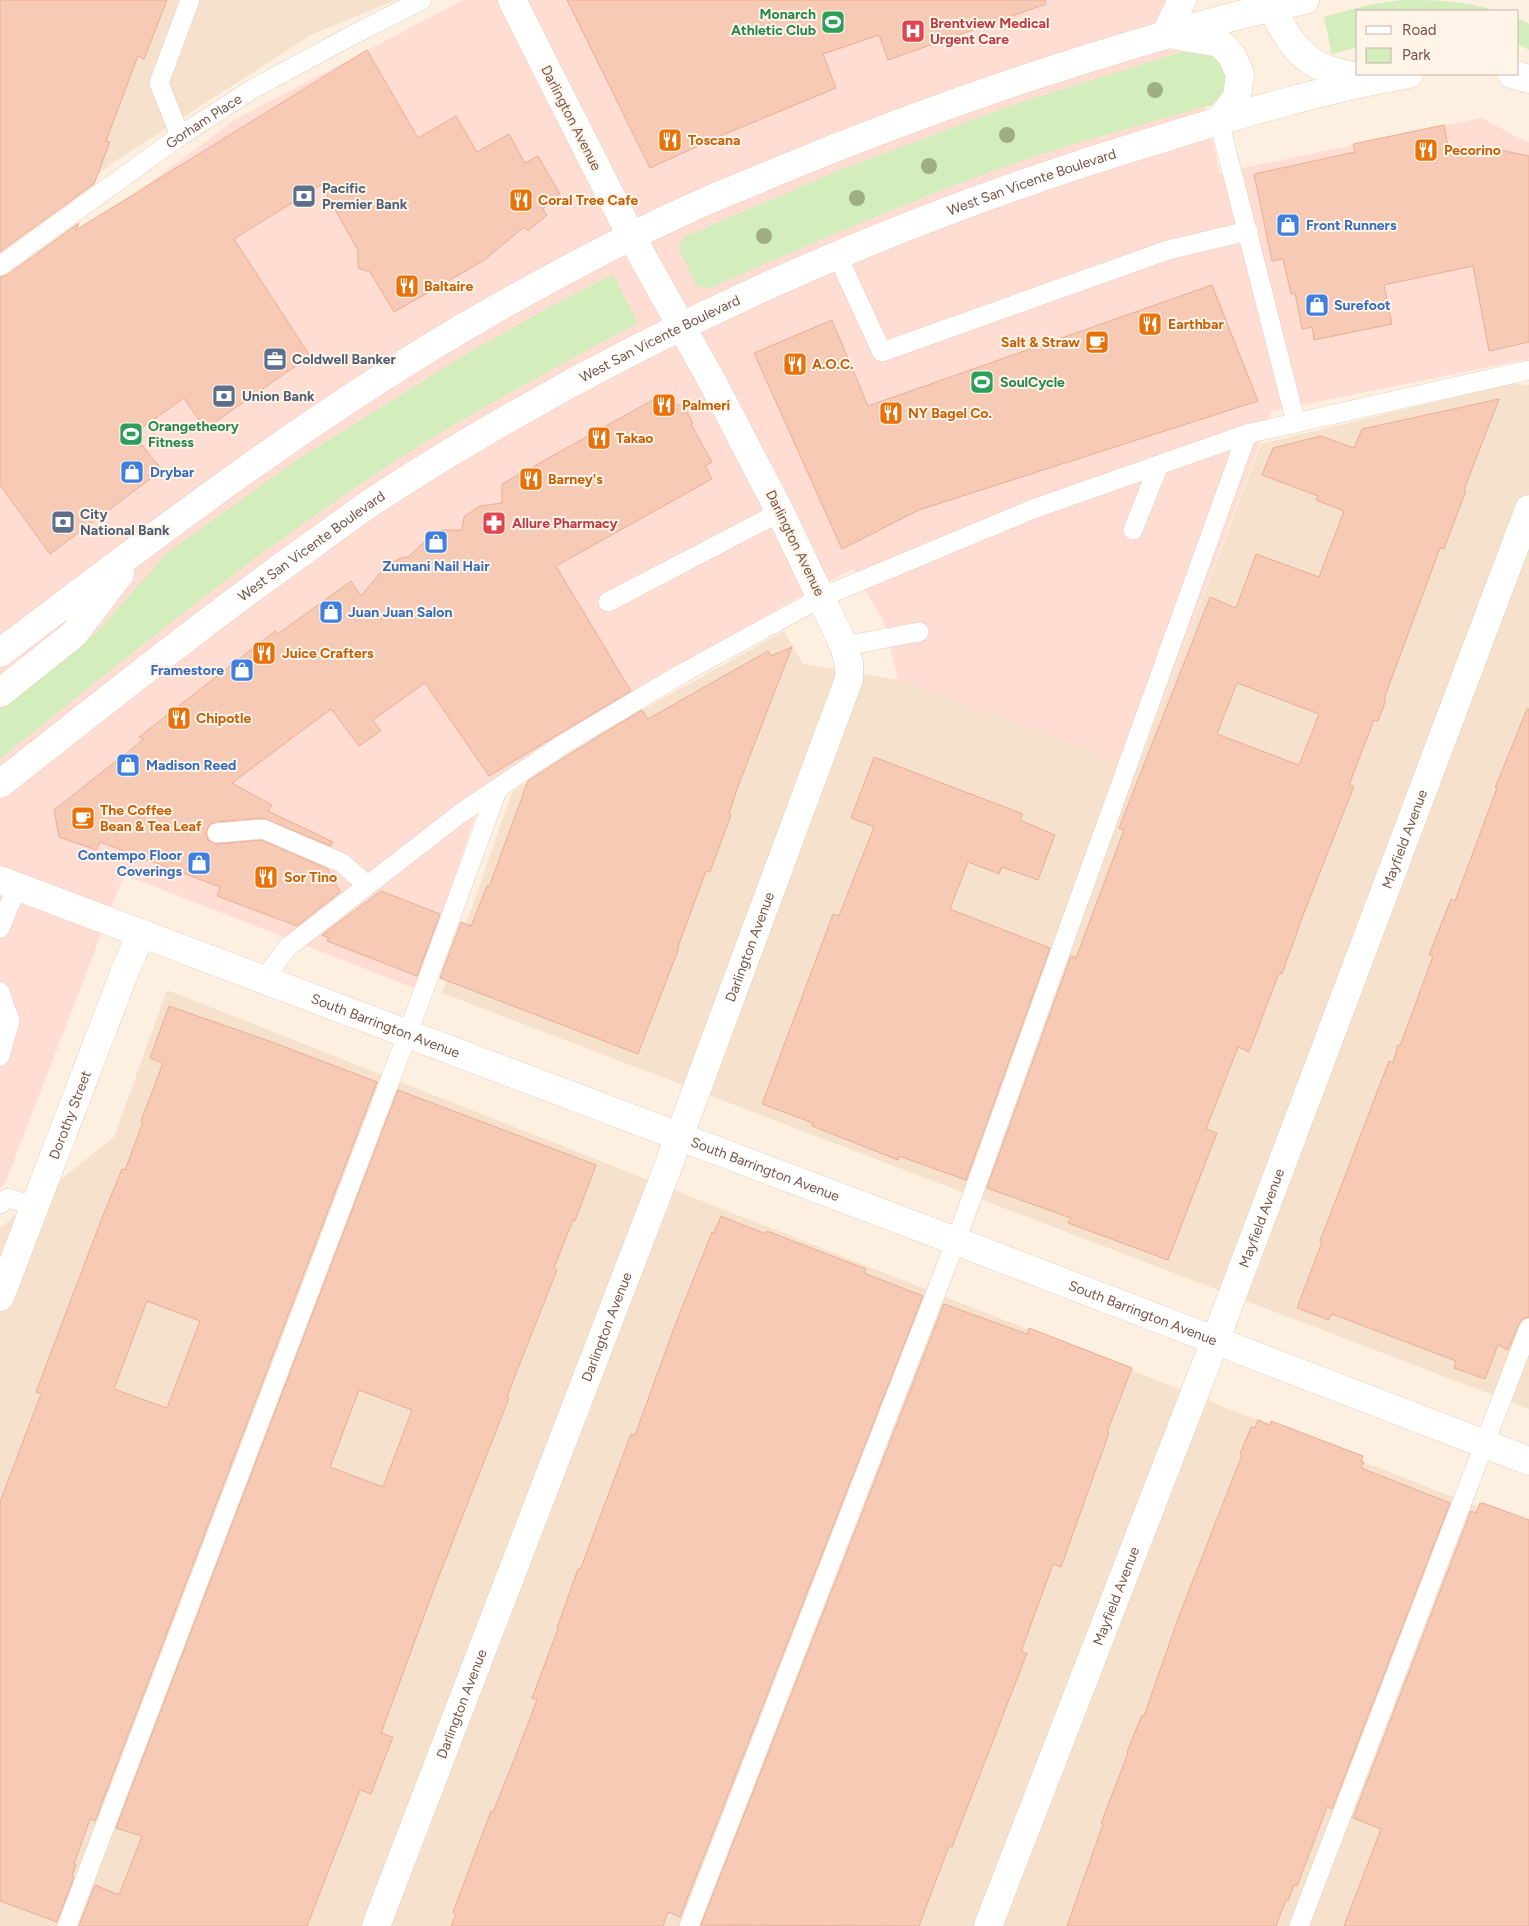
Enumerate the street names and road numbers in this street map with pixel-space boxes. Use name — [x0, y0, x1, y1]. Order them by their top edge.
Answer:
street label: Darlington Avenue — [537, 63, 605, 174]
street label: Gorham Place — [162, 90, 245, 152]
street label: West San Vicente Boulevard — [945, 145, 1118, 219]
street label: West San Vicente Boulevard — [576, 291, 743, 386]
street label: West San Vicente Boulevard — [234, 487, 388, 605]
street label: Darlington Avenue — [762, 487, 828, 599]
street label: Mayfield Avenue — [1378, 787, 1431, 891]
street label: Darlington Avenue — [721, 889, 778, 1004]
street label: South Barrington Avenue — [309, 990, 462, 1061]
street label: Dorothy Street — [45, 1068, 94, 1162]
street label: South Barrington Avenue — [689, 1133, 842, 1205]
street label: Mayfield Avenue — [1235, 1166, 1288, 1270]
street label: Darlington Avenue — [578, 1269, 635, 1384]
street label: South Barrington Avenue — [1066, 1277, 1220, 1349]
street label: Mayfield Avenue — [1089, 1544, 1143, 1648]
street label: Darlington Avenue — [433, 1646, 490, 1761]

